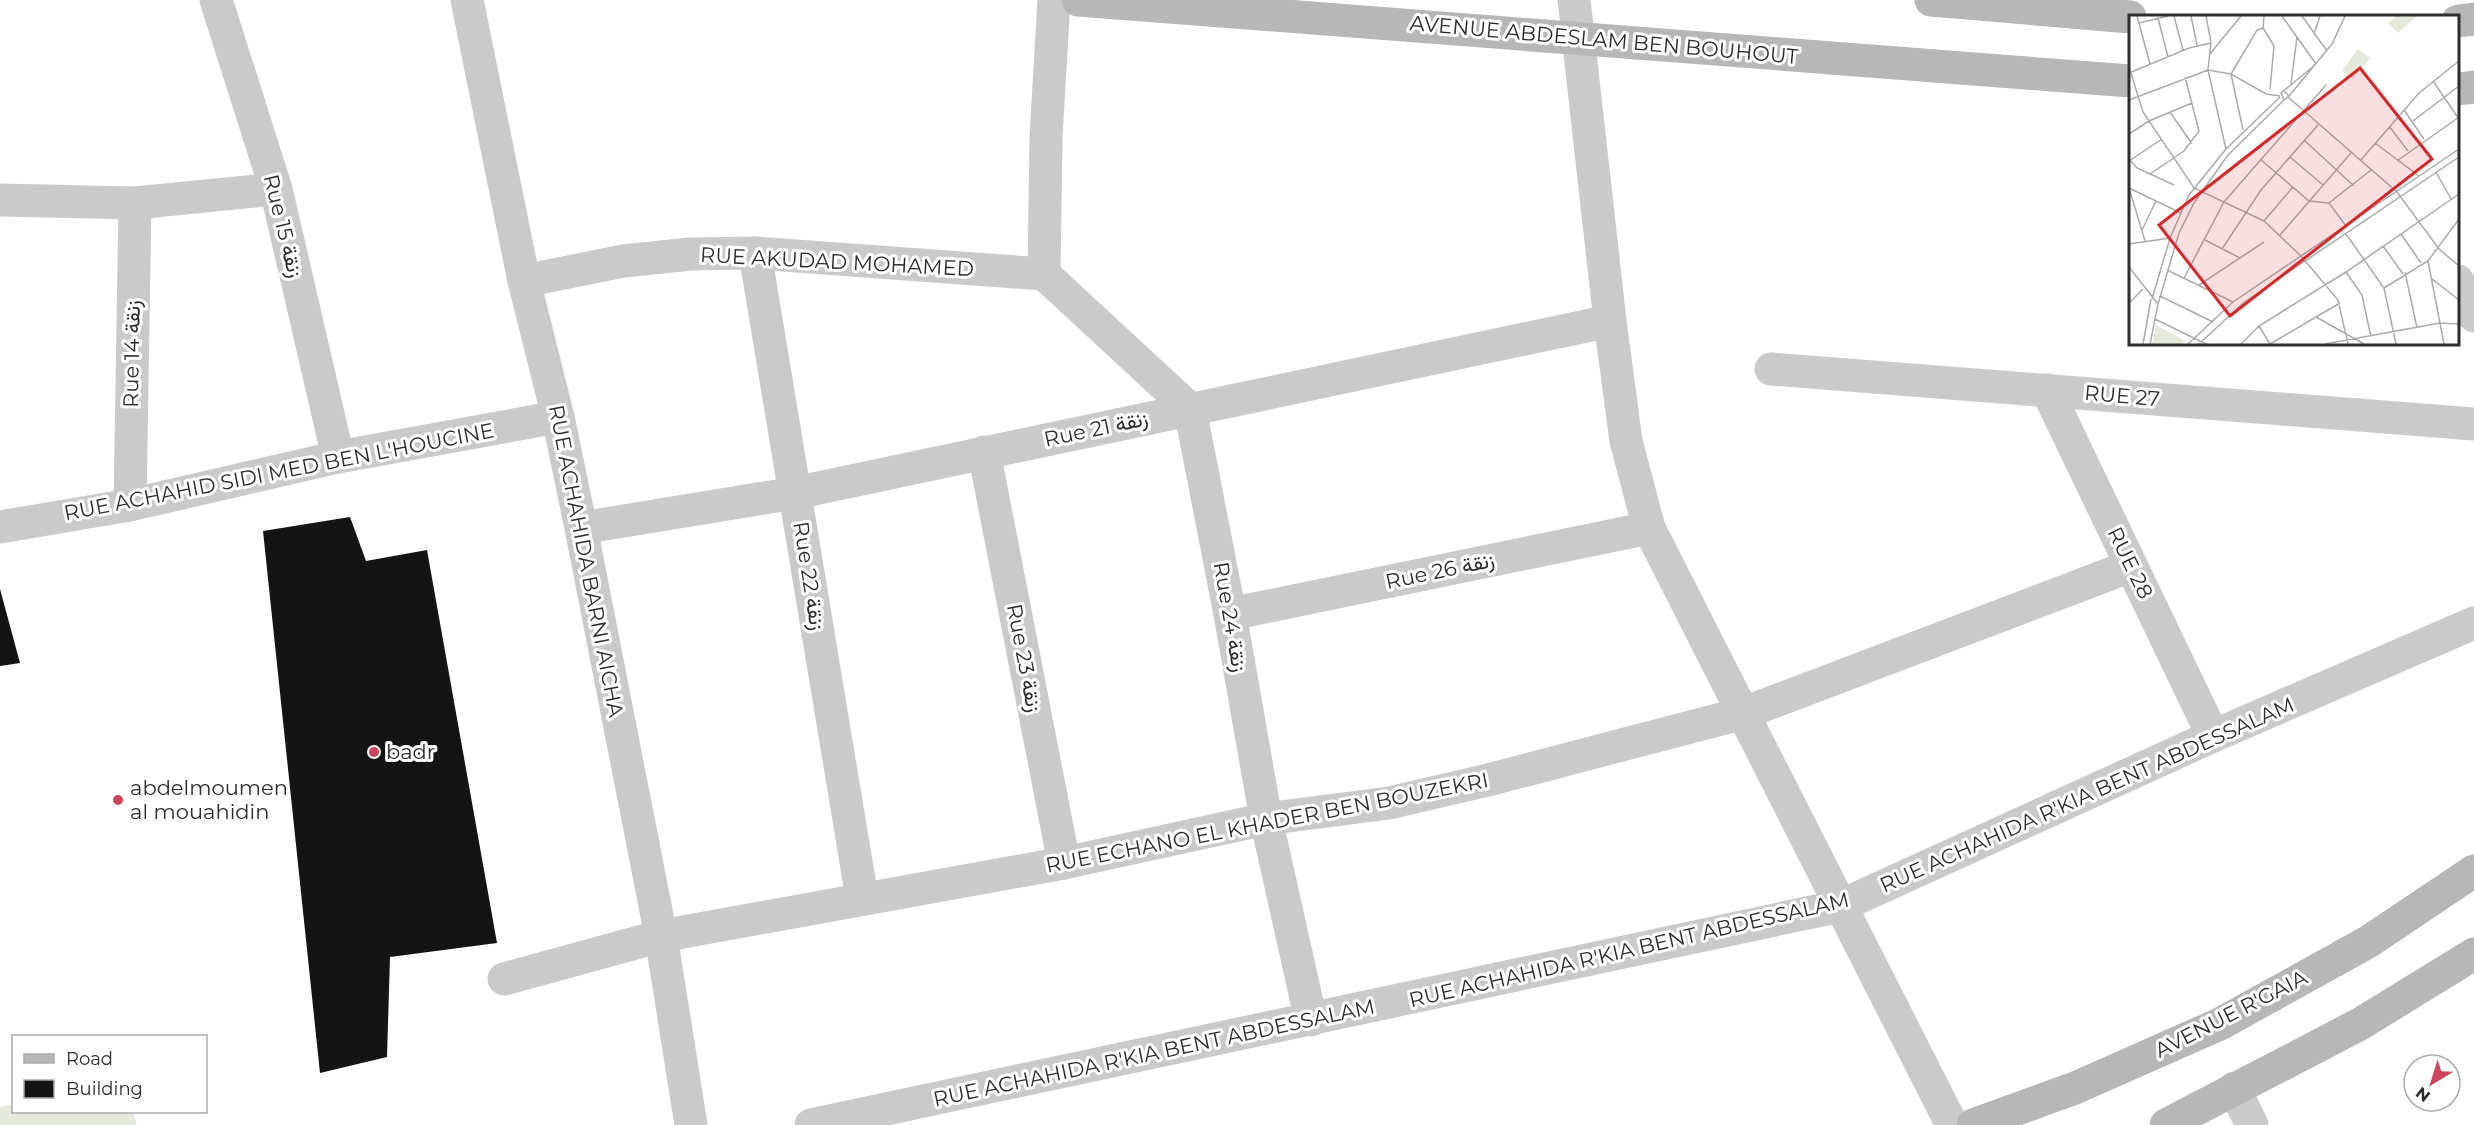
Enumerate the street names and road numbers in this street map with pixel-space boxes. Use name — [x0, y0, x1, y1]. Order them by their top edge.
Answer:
street label: AVENUE ABDESLAM BEN BOUHOUT — [1409, 10, 1799, 69]
street label: Rue 15 زنقة — [258, 172, 308, 280]
street label: RUE AKUDAD MOHAMED — [700, 242, 975, 281]
street label: Rue 14 زنقة — [118, 300, 146, 408]
street label: RUE 27 — [2083, 380, 2161, 411]
street label: RUE ACHAHIDA BARNI AICHA — [544, 403, 629, 720]
street label: Rue 21 زنقة — [1042, 405, 1150, 453]
street label: RUE ACHAHID SIDI MED BEN L'HOUCINE — [62, 417, 496, 526]
street label: Rue 22 زنقة — [788, 520, 830, 632]
street label: RUE 28 — [2102, 523, 2158, 603]
street label: Rue 26 زنقة — [1383, 547, 1497, 595]
street label: Rue 24 زنقة — [1208, 560, 1252, 674]
street label: Rue 23 زنقة — [1001, 602, 1047, 714]
street label: RUE ACHAHIDA R'KIA BENT ABDESSALAM — [1876, 691, 2298, 898]
street label: RUE ECHANO EL KHADER BEN BOUZEKRI — [1043, 767, 1490, 878]
street label: RUE ACHAHIDA R'KIA BENT ABDESSALAM — [1406, 887, 1851, 1012]
street label: AVENUE R'GAIA — [2150, 964, 2312, 1063]
street label: RUE ACHAHIDA R'KIA BENT ABDESSALAM — [931, 993, 1377, 1112]

